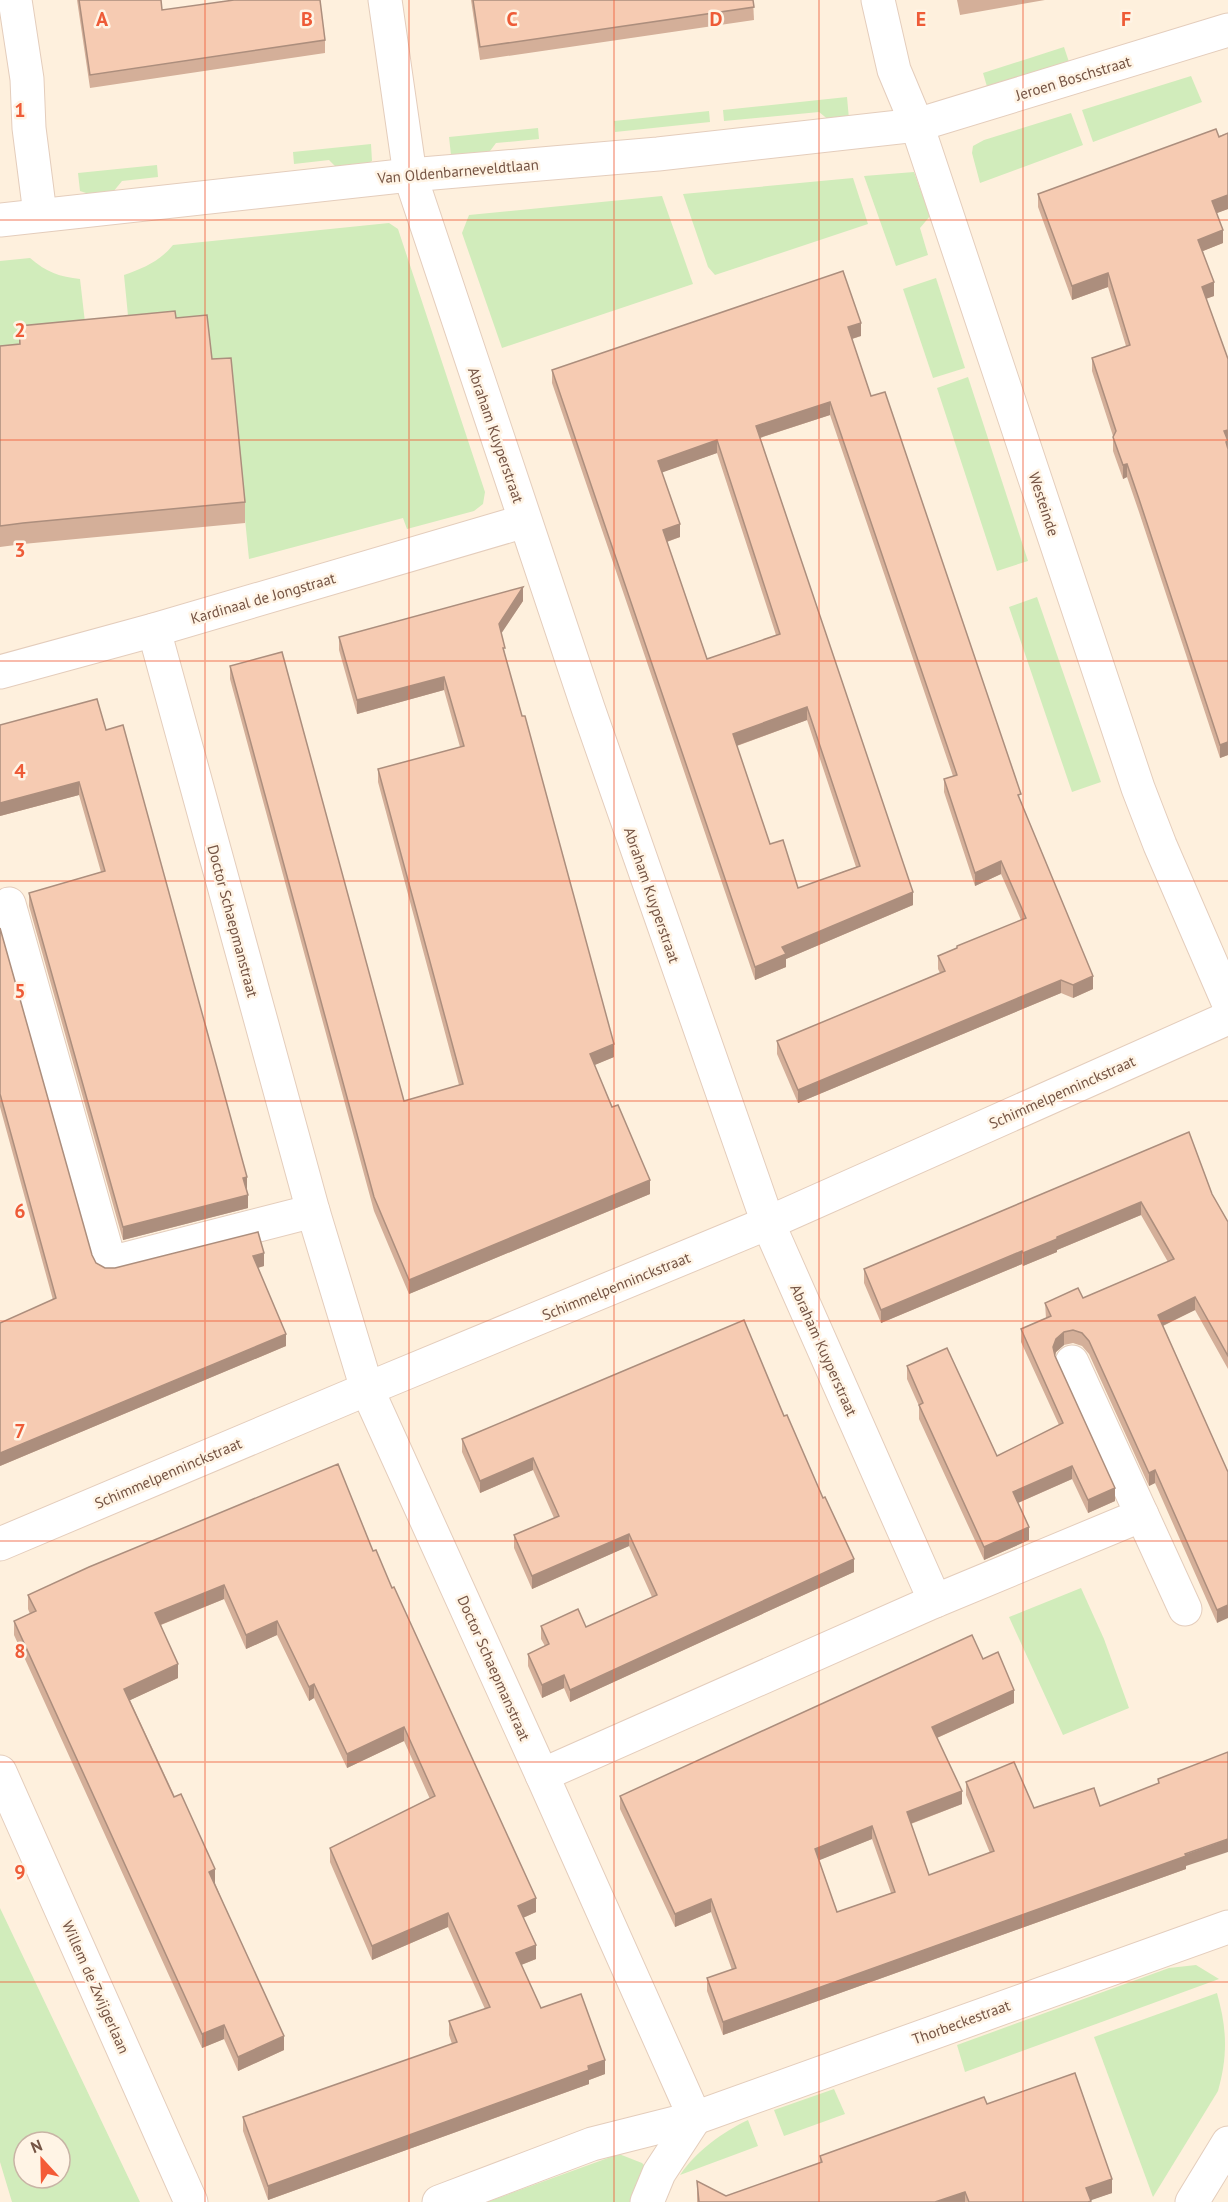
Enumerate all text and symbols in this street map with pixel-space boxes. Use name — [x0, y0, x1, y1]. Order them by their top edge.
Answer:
text: A — [96, 6, 109, 32]
text: B — [301, 6, 313, 32]
text: C — [506, 6, 518, 32]
text: D — [710, 6, 723, 32]
text: E — [916, 6, 926, 32]
text: F — [1121, 6, 1131, 32]
street label: Jeroen Boschstraat — [1012, 51, 1133, 105]
text: 1 — [14, 97, 26, 123]
street label: Van Oldenbarneveldtlaan — [376, 154, 539, 188]
text: 2 — [14, 317, 26, 343]
street label: Abraham Kuyperstraat — [464, 365, 528, 505]
street label: Westeinde — [1025, 470, 1063, 538]
text: 3 — [14, 537, 26, 563]
street label: Kardinaal de Jongstraat — [188, 568, 338, 628]
text: 4 — [14, 758, 26, 784]
street label: Abraham Kuyperstraat — [620, 825, 684, 965]
street label: Doctor Schaepmanstraat — [203, 843, 263, 999]
text: 5 — [14, 978, 26, 1004]
street label: Schimmelpenninckstraat — [986, 1051, 1138, 1133]
text: 6 — [14, 1198, 26, 1224]
street label: Schimmelpenninckstraat — [539, 1248, 693, 1324]
street label: Abraham Kuyperstraat — [786, 1281, 862, 1419]
text: 7 — [14, 1418, 26, 1444]
street label: Schimmelpenninckstraat — [92, 1433, 244, 1513]
street label: Doctor Schaepmanstraat — [453, 1592, 535, 1744]
text: 8 — [14, 1638, 26, 1664]
text: 9 — [14, 1859, 26, 1885]
street label: Willem de Zwijgerlaan — [58, 1918, 134, 2056]
street label: Thorbeckestraat — [909, 1995, 1013, 2049]
north arrow — [12, 2130, 72, 2190]
text: N — [28, 2135, 45, 2157]

